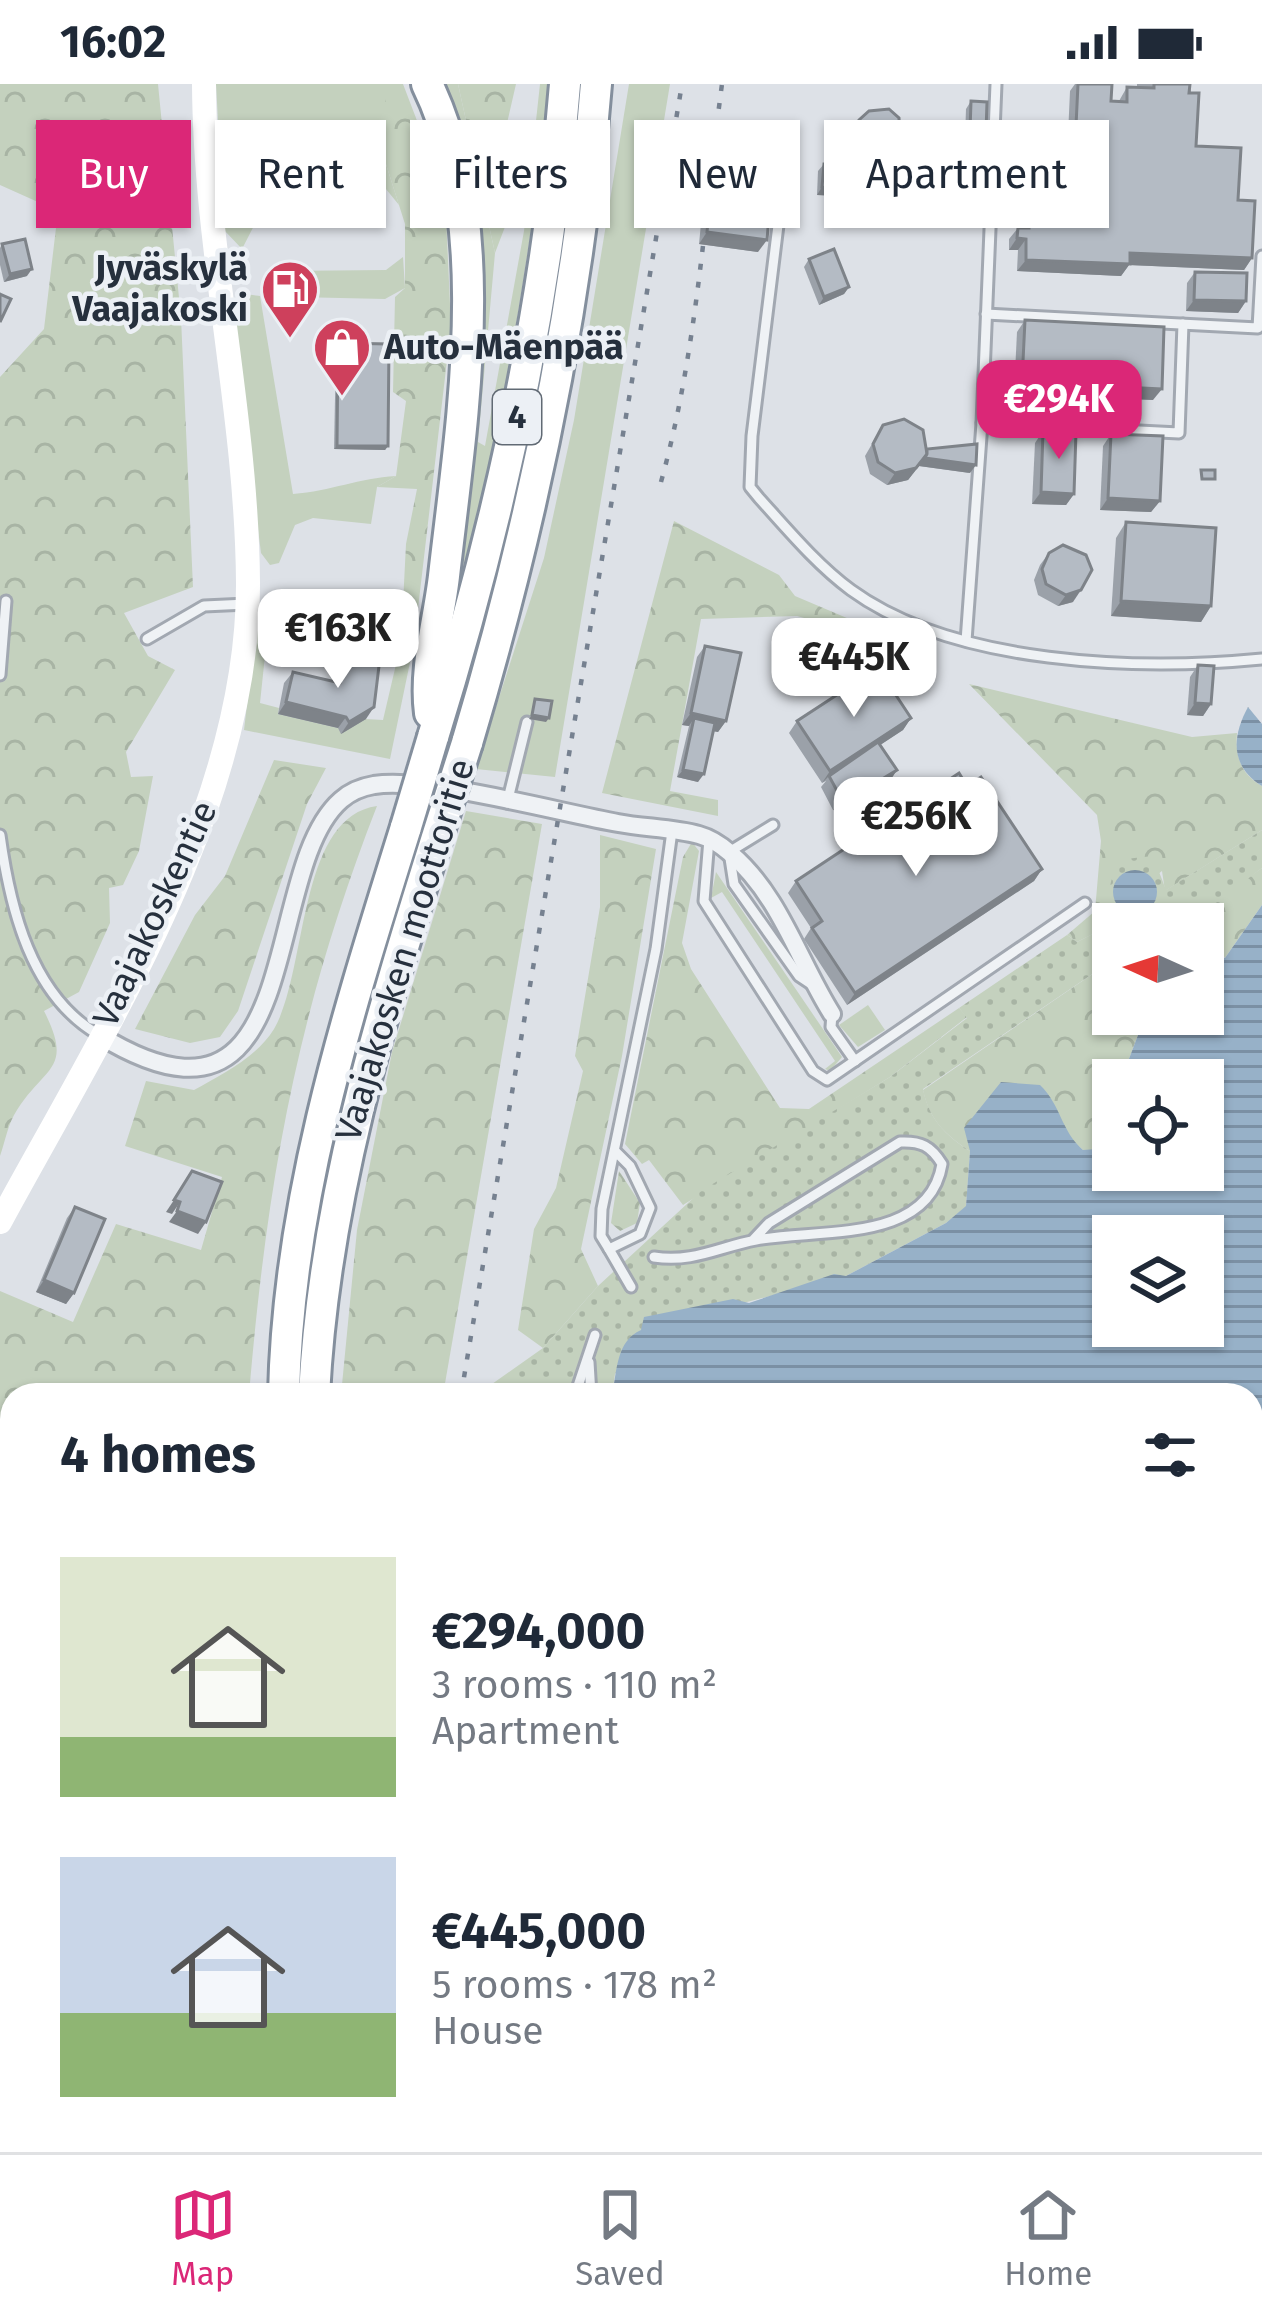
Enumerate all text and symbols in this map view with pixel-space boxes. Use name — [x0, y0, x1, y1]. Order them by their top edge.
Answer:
text: 16:02 — [60, 15, 166, 69]
chip: Buy — [36, 120, 191, 228]
chip: Rent — [215, 120, 386, 228]
chip: Filters — [410, 120, 610, 228]
chip: New — [634, 120, 800, 228]
chip: Apartment — [824, 120, 1109, 228]
place label: Jyväskylä Vaajakoski — [71, 246, 248, 331]
fuel station icon: Jyväskylä Vaajakoski — [259, 258, 321, 340]
shop icon: Auto-Mäenpää — [311, 316, 373, 398]
place label: Auto-Mäenpää — [383, 325, 624, 369]
pin: €294K — [975, 360, 1143, 462]
text: €294K — [1004, 376, 1114, 422]
road number: 4 — [493, 390, 541, 444]
pin: €163K — [254, 589, 422, 691]
text: €163K — [285, 605, 391, 651]
pin: €445K — [770, 618, 938, 720]
text: €445K — [798, 634, 910, 680]
street label: Vaajakosken moottoritie — [326, 754, 484, 1146]
pin: €256K — [832, 777, 1000, 879]
text: €256K — [861, 793, 971, 839]
street label: Vaajakoskentie — [83, 794, 227, 1034]
north arrow — [1092, 903, 1224, 1035]
map controls — [1092, 903, 1224, 1347]
button: locate — [1092, 1059, 1224, 1191]
button: layers — [1092, 1215, 1224, 1347]
icon: filters — [1137, 1422, 1203, 1488]
text: 4 homes — [60, 1424, 256, 1486]
text: €294,000 — [432, 1600, 645, 1662]
icon: home — [156, 1605, 300, 1749]
text: 3 rooms · 110 m² — [432, 1662, 717, 1708]
text: Apartment — [432, 1708, 619, 1754]
text: €445,000 — [432, 1900, 646, 1962]
icon: home — [156, 1905, 300, 2049]
text: 5 rooms · 178 m² — [432, 1962, 717, 2008]
text: House — [432, 2008, 543, 2054]
tab: Map — [170, 2182, 236, 2294]
tab: Saved — [575, 2182, 665, 2294]
tab: Home — [1004, 2182, 1092, 2294]

